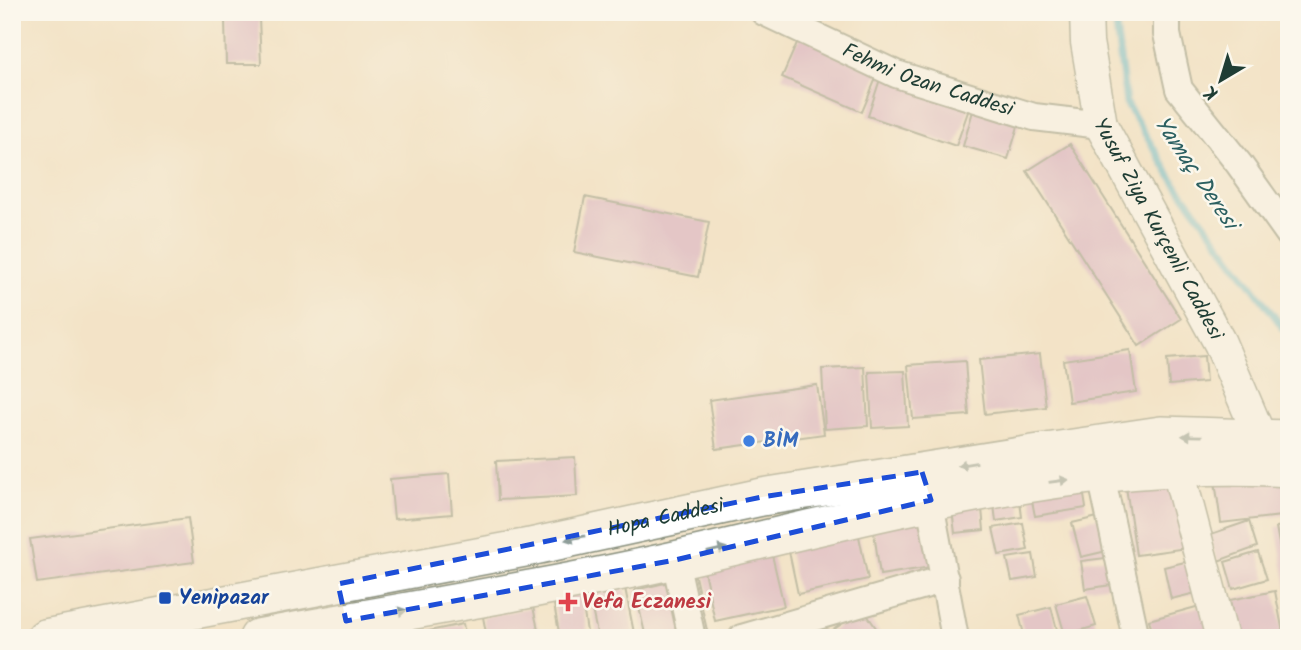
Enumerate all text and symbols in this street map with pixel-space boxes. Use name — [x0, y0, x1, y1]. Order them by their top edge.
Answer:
street label: Fehmi Ozan Caddesi — [837, 34, 1019, 126]
north arrow — [1186, 46, 1256, 116]
text: K — [1198, 76, 1226, 107]
water label: Yamaç Deresi — [1143, 109, 1249, 241]
street label: Yusuf Ziya Kurçenli Caddesi — [1084, 112, 1232, 347]
place label: BİM — [763, 425, 799, 458]
one-way arrow — [1181, 430, 1203, 442]
marker: BİM — [741, 433, 757, 449]
one-way arrow — [956, 459, 978, 470]
one-way arrow — [1049, 475, 1071, 486]
street label: Hopa Caddesi — [604, 489, 728, 546]
one-way arrow — [564, 532, 586, 543]
one-way arrow — [706, 544, 728, 555]
place label: Yenipazar — [179, 582, 270, 615]
place label: Vefa Eczanesi — [582, 586, 712, 619]
marker: Yenipazar — [157, 590, 173, 606]
marker: Vefa Eczanesi — [560, 594, 576, 610]
one-way arrow — [386, 606, 408, 617]

